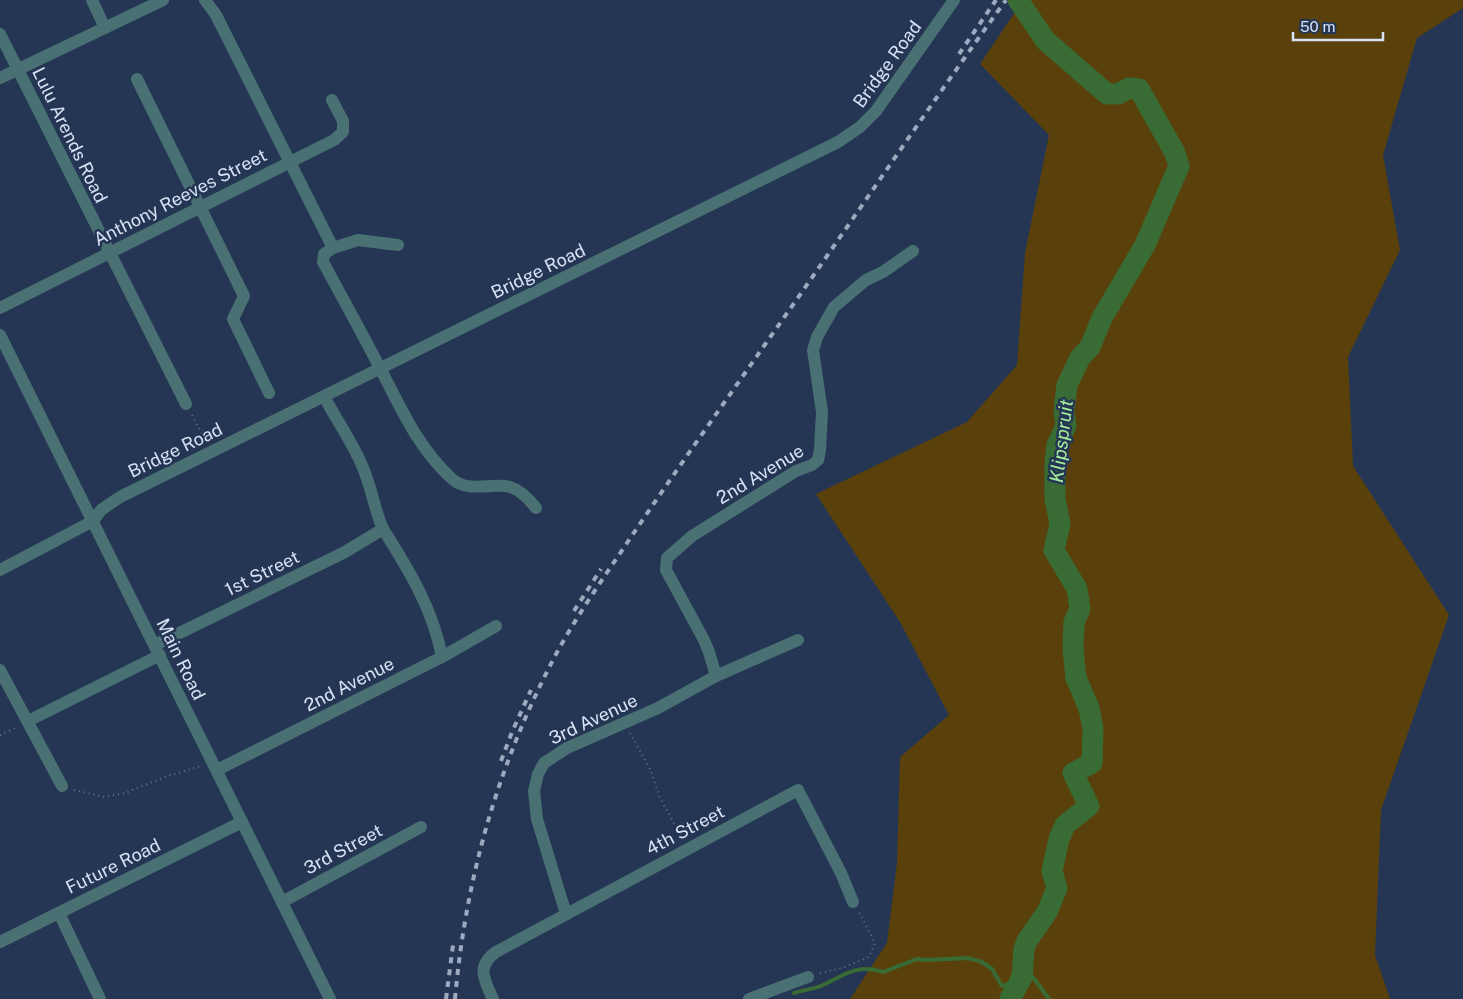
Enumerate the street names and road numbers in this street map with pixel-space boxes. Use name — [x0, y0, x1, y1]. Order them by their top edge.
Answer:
street label: Bridge Road — [848, 16, 926, 112]
street label: Lulu Arends Road — [28, 64, 112, 206]
street label: Anthony Reeves Street — [90, 144, 270, 250]
street label: Bridge Road — [487, 239, 589, 303]
street label: Bridge Road — [124, 418, 226, 482]
street label: 2nd Avenue — [713, 440, 807, 508]
street label: 1st Street — [221, 546, 303, 600]
street label: Main Road — [152, 615, 210, 703]
street label: 2nd Avenue — [301, 652, 397, 716]
street label: 3rd Avenue — [545, 689, 641, 749]
street label: 4th Street — [642, 801, 728, 859]
street label: 3rd Street — [300, 820, 386, 878]
street label: Future Road — [62, 834, 164, 898]

